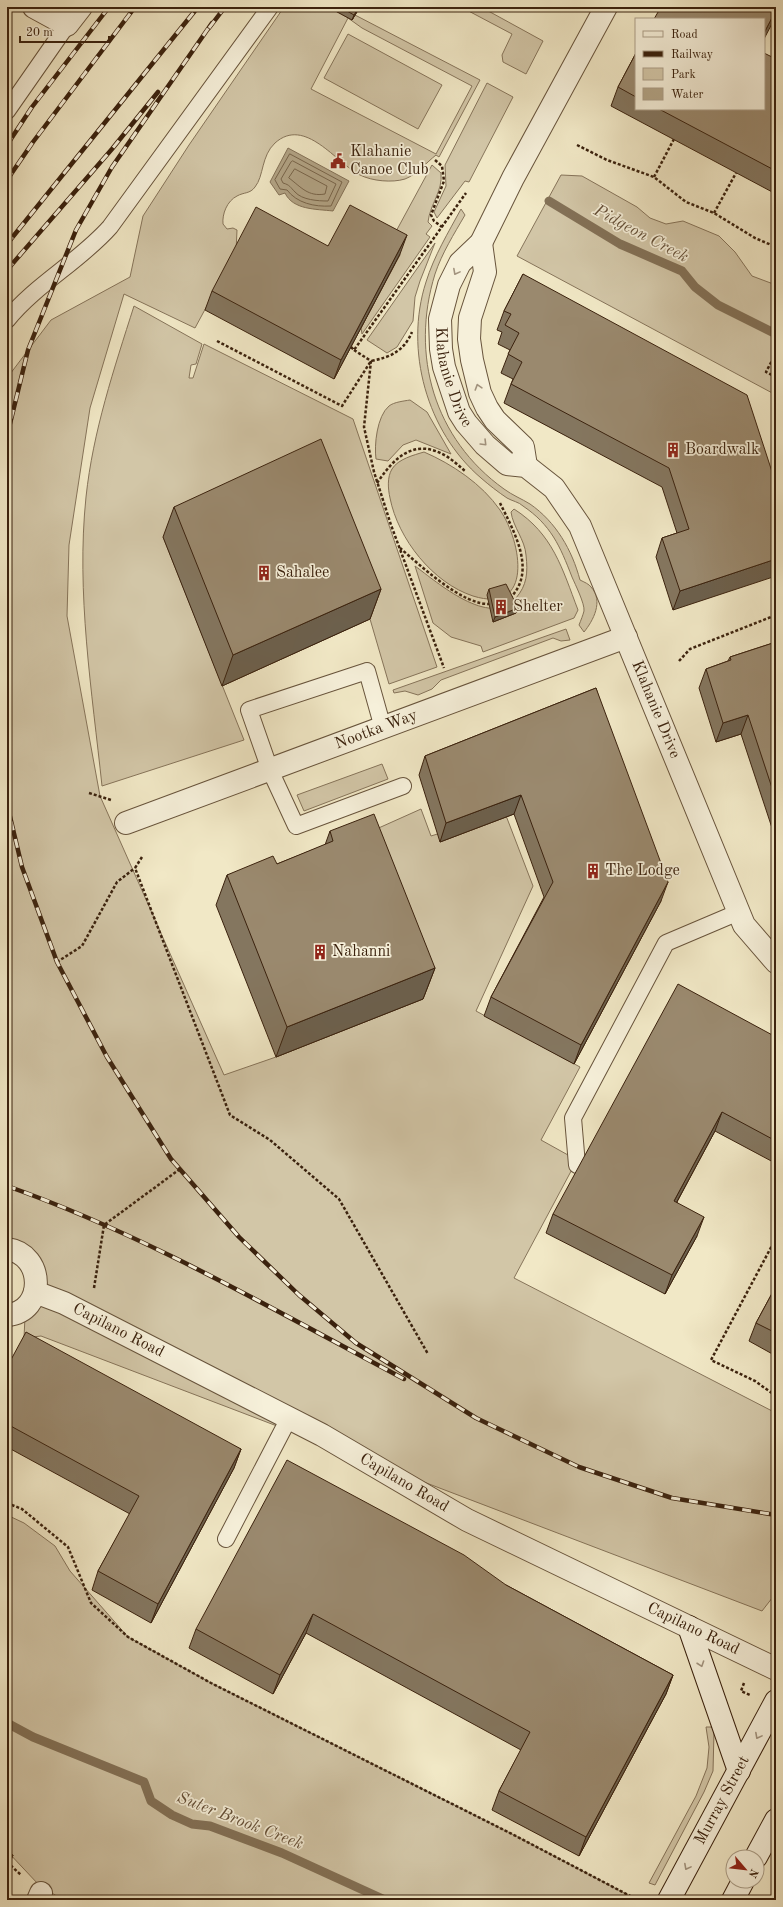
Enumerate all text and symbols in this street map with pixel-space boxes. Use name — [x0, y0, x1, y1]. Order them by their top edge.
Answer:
scale bar — [20, 18, 109, 44]
legend — [635, 18, 765, 110]
text: 20 m — [26, 27, 53, 39]
text: Road — [671, 29, 698, 41]
text: Railway — [671, 49, 714, 61]
text: Park — [671, 69, 696, 81]
text: Water — [671, 89, 704, 101]
place label: Klahanie Canoe Club — [350, 144, 429, 178]
public building icon: Klahanie Canoe Club — [329, 152, 347, 170]
water label: Pidgeon Creek — [590, 202, 691, 266]
one-way arrow — [453, 267, 461, 275]
street label: Klahanie Drive — [432, 327, 475, 430]
one-way arrow — [474, 384, 483, 391]
one-way arrow — [479, 438, 487, 446]
building icon: Boardwalk — [664, 441, 682, 459]
place label: Boardwalk — [685, 442, 759, 458]
building icon: Sahalee — [255, 564, 273, 582]
place label: Sahalee — [276, 565, 329, 581]
building icon: Shelter — [492, 598, 510, 616]
place label: Shelter — [513, 599, 563, 615]
street label: Klahanie Drive — [628, 658, 683, 761]
street label: Nootka Way — [333, 707, 420, 752]
building icon: The Lodge — [584, 862, 602, 880]
place label: The Lodge — [605, 863, 680, 879]
building icon: Nahanni — [311, 943, 329, 961]
place label: Nahanni — [332, 944, 390, 960]
street label: Capilano Road — [70, 1301, 167, 1361]
street label: Capilano Road — [357, 1451, 451, 1515]
street label: Capilano Road — [645, 1600, 742, 1658]
one-way arrow — [697, 1660, 705, 1667]
one-way arrow — [755, 1732, 762, 1739]
street label: Murray Street — [692, 1753, 753, 1847]
water label: Suter Brook Creek — [175, 1789, 305, 1853]
north arrow — [725, 1849, 765, 1889]
one-way arrow — [685, 1862, 692, 1870]
text: N — [745, 1867, 759, 1880]

